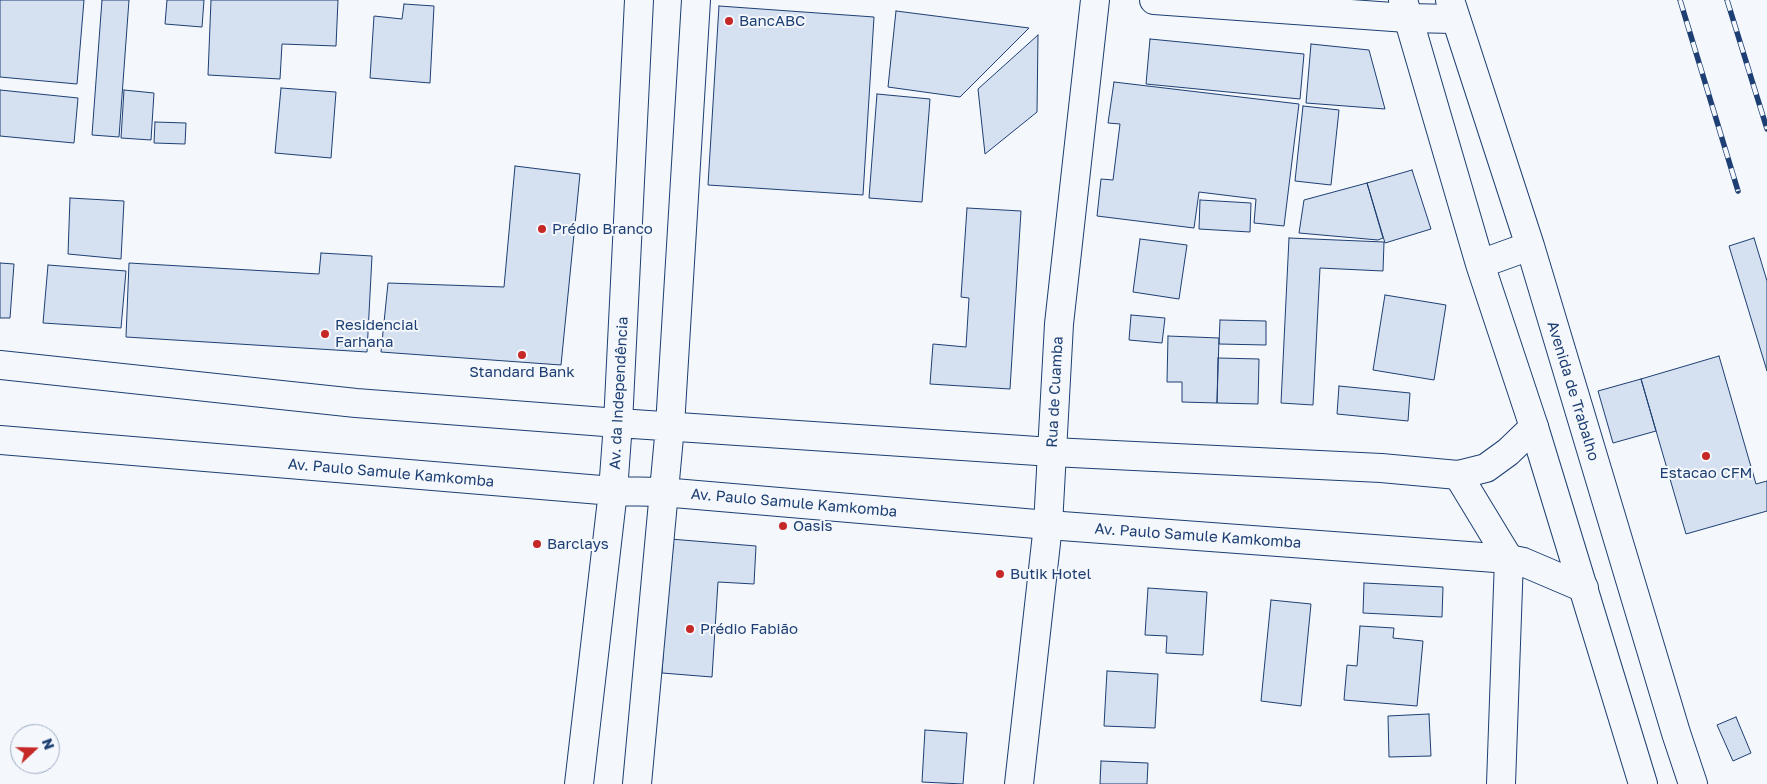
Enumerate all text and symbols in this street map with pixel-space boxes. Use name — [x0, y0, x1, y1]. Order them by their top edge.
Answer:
place label: BancABC — [739, 12, 805, 30]
marker: BancABC — [723, 15, 735, 27]
place label: Prédio Branco — [552, 220, 653, 238]
marker: Prédio Branco — [536, 223, 548, 235]
place label: Residencial Farhana — [335, 316, 418, 351]
street label: Av. da Independência — [606, 316, 632, 470]
street label: Avenida de Trabalho — [1543, 319, 1603, 463]
marker: Residencial Farhana — [319, 328, 331, 340]
street label: Rua de Cuamba — [1043, 336, 1067, 448]
marker: Standard Bank — [516, 349, 528, 361]
place label: Standard Bank — [469, 363, 575, 381]
marker: Estacao CFM — [1700, 450, 1712, 462]
street label: Av. Paulo Samule Kamkomba — [287, 455, 495, 491]
place label: Estacao CFM — [1660, 464, 1752, 482]
street label: Av. Paulo Samule Kamkomba — [690, 485, 898, 521]
place label: Oasis — [793, 517, 832, 535]
marker: Oasis — [777, 520, 789, 532]
street label: Av. Paulo Samule Kamkomba — [1094, 520, 1302, 552]
place label: Barclays — [547, 535, 609, 553]
marker: Barclays — [531, 538, 543, 550]
place label: Butik Hotel — [1010, 565, 1091, 583]
marker: Butik Hotel — [994, 568, 1006, 580]
place label: Prédio Fabião — [700, 620, 798, 638]
marker: Prédio Fabião — [684, 623, 696, 635]
north arrow — [10, 724, 60, 774]
text: N — [39, 736, 58, 752]

